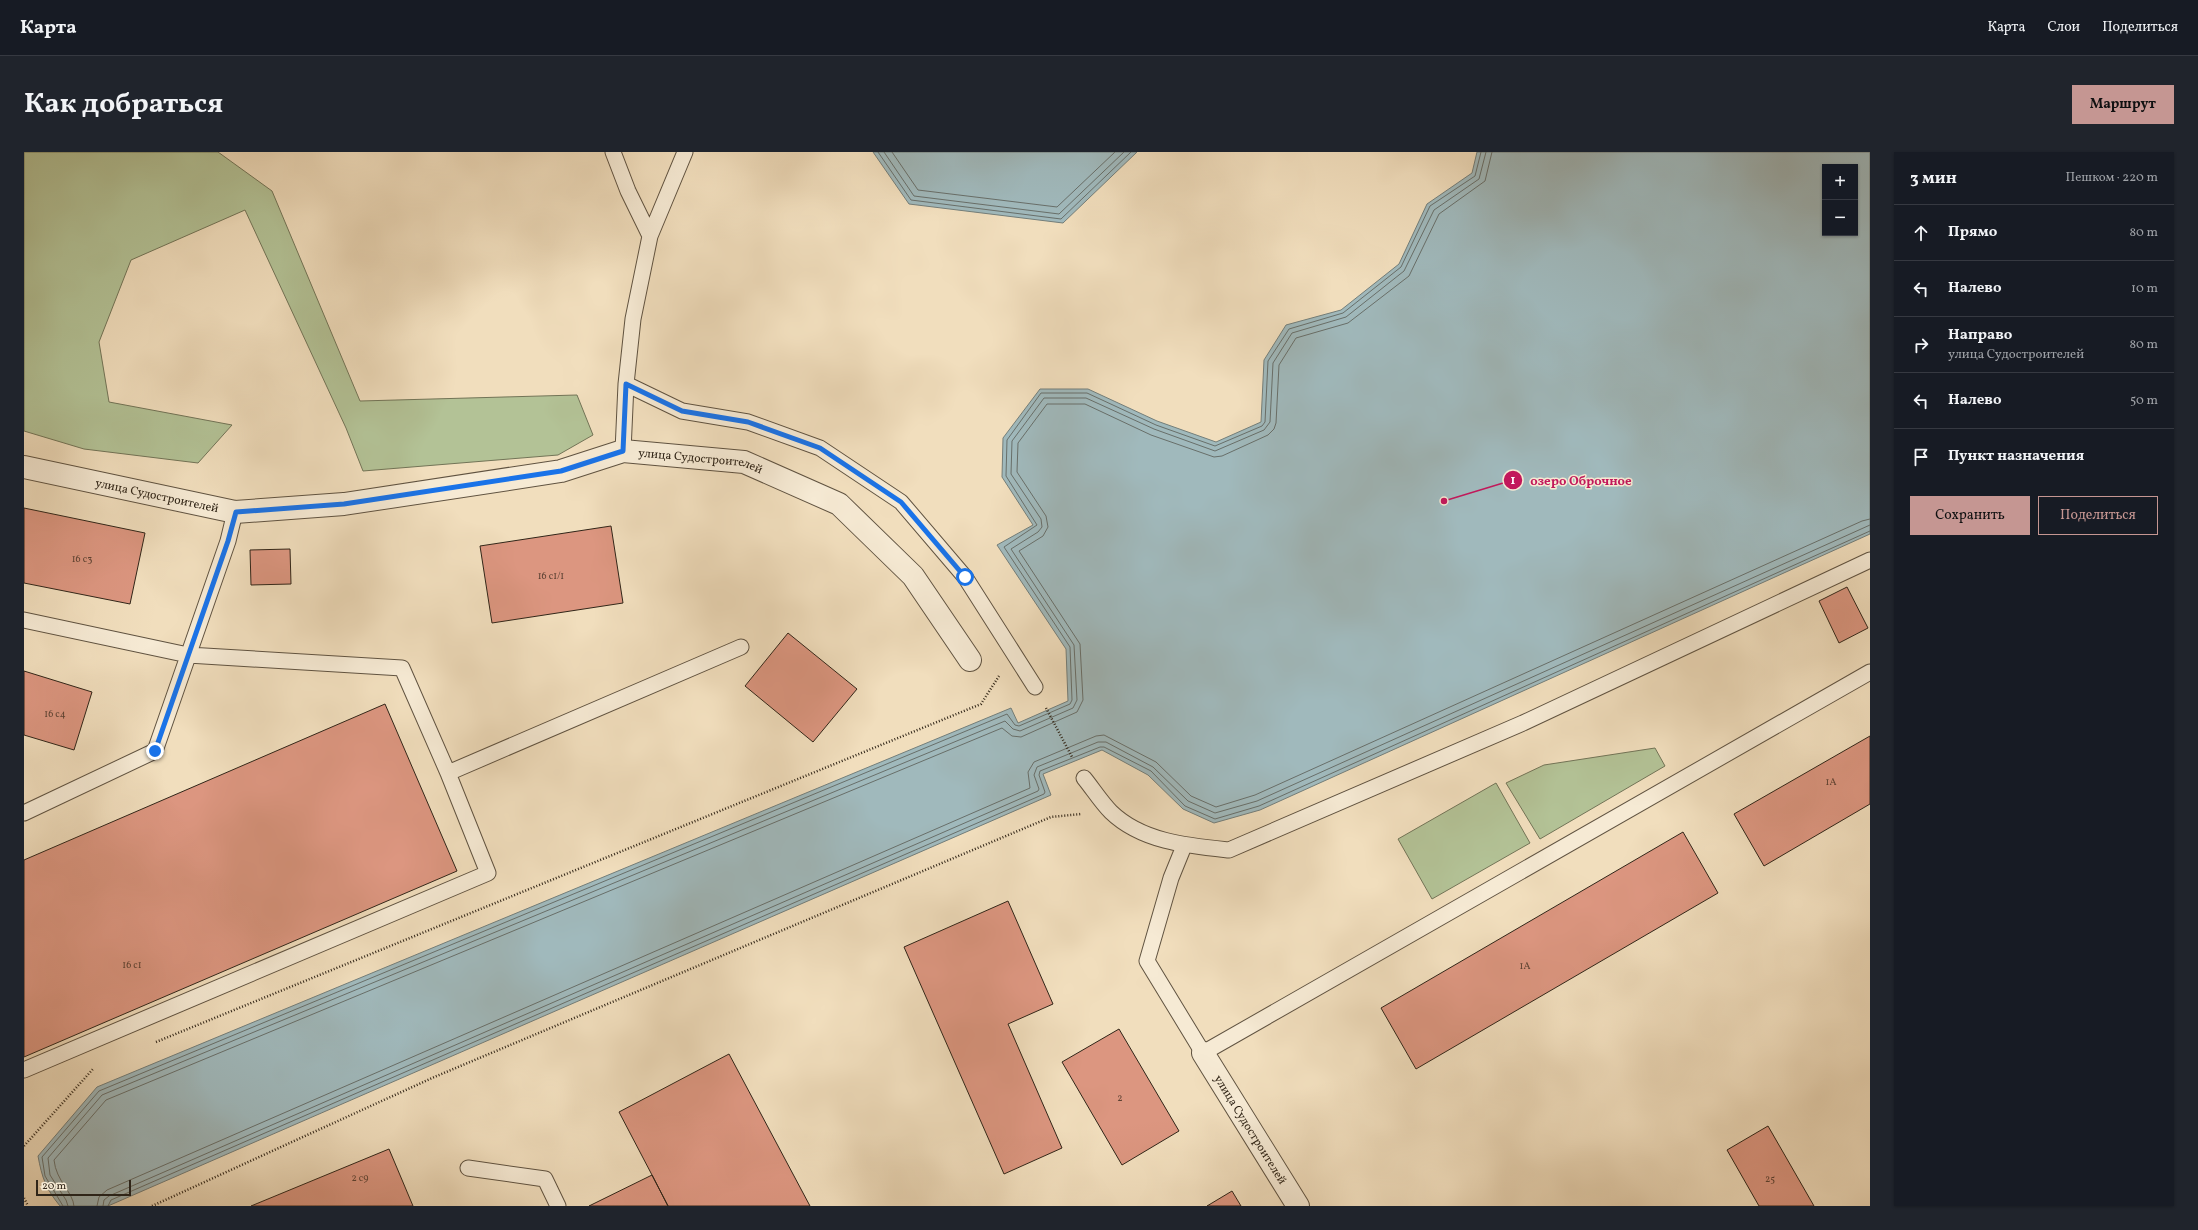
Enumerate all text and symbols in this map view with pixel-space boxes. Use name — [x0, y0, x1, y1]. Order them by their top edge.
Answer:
text: Карта — [20, 15, 77, 41]
text: Карта — [1987, 18, 2025, 37]
text: Слои — [2047, 18, 2080, 37]
text: Поделиться — [2102, 18, 2178, 37]
text: Как добраться — [24, 85, 223, 124]
button: Маршрут — [2072, 85, 2174, 124]
map controls — [1822, 164, 1858, 236]
button: + — [1822, 164, 1858, 200]
text: 3 мин — [1910, 167, 1957, 190]
text: Пешком · 220 m — [2066, 169, 2158, 187]
button: − — [1822, 200, 1858, 236]
icon: ahead — [1910, 222, 1932, 244]
text: Прямо — [1948, 222, 1997, 243]
text: 80 m — [2129, 224, 2158, 242]
icon: left — [1910, 278, 1932, 300]
text: Налево — [1948, 278, 2002, 299]
text: 10 m — [2131, 280, 2158, 298]
text: Направо — [1948, 325, 2012, 346]
icon: right — [1910, 334, 1932, 356]
text: 80 m — [2129, 336, 2158, 354]
text: улица Судостроителей — [1948, 346, 2084, 364]
icon: left — [1910, 390, 1932, 412]
text: Налево — [1948, 390, 2002, 411]
text: 50 m — [2130, 392, 2158, 410]
street label: улица Судостроителей — [638, 445, 765, 478]
icon: arrive — [1910, 446, 1932, 468]
text: Пункт назначения — [1948, 446, 2084, 467]
callout: озеро Оброчное — [1503, 467, 1640, 492]
text: 1 — [1511, 473, 1516, 489]
text: озеро Оброчное — [1530, 473, 1632, 491]
street label: улица Судостроителей — [94, 475, 220, 517]
button: Сохранить — [1910, 496, 2030, 535]
button: Поделиться — [2038, 496, 2158, 535]
house number: 16 с3 — [72, 552, 92, 566]
route start — [956, 568, 974, 586]
house number: 16 с1/1 — [538, 569, 564, 583]
house number: 16 с4 — [44, 707, 66, 721]
route end — [146, 742, 164, 760]
house number: 1А — [1826, 775, 1836, 789]
house number: 16 с1 — [122, 958, 142, 972]
house number: 1А — [1520, 959, 1530, 973]
street label: улица Судостроителей — [1210, 1072, 1290, 1188]
house number: 2 — [1117, 1091, 1123, 1105]
house number: 2 с9 — [351, 1171, 369, 1185]
house number: 25 — [1765, 1172, 1775, 1186]
scale bar — [36, 1178, 131, 1197]
text: 20 m — [42, 1179, 66, 1194]

